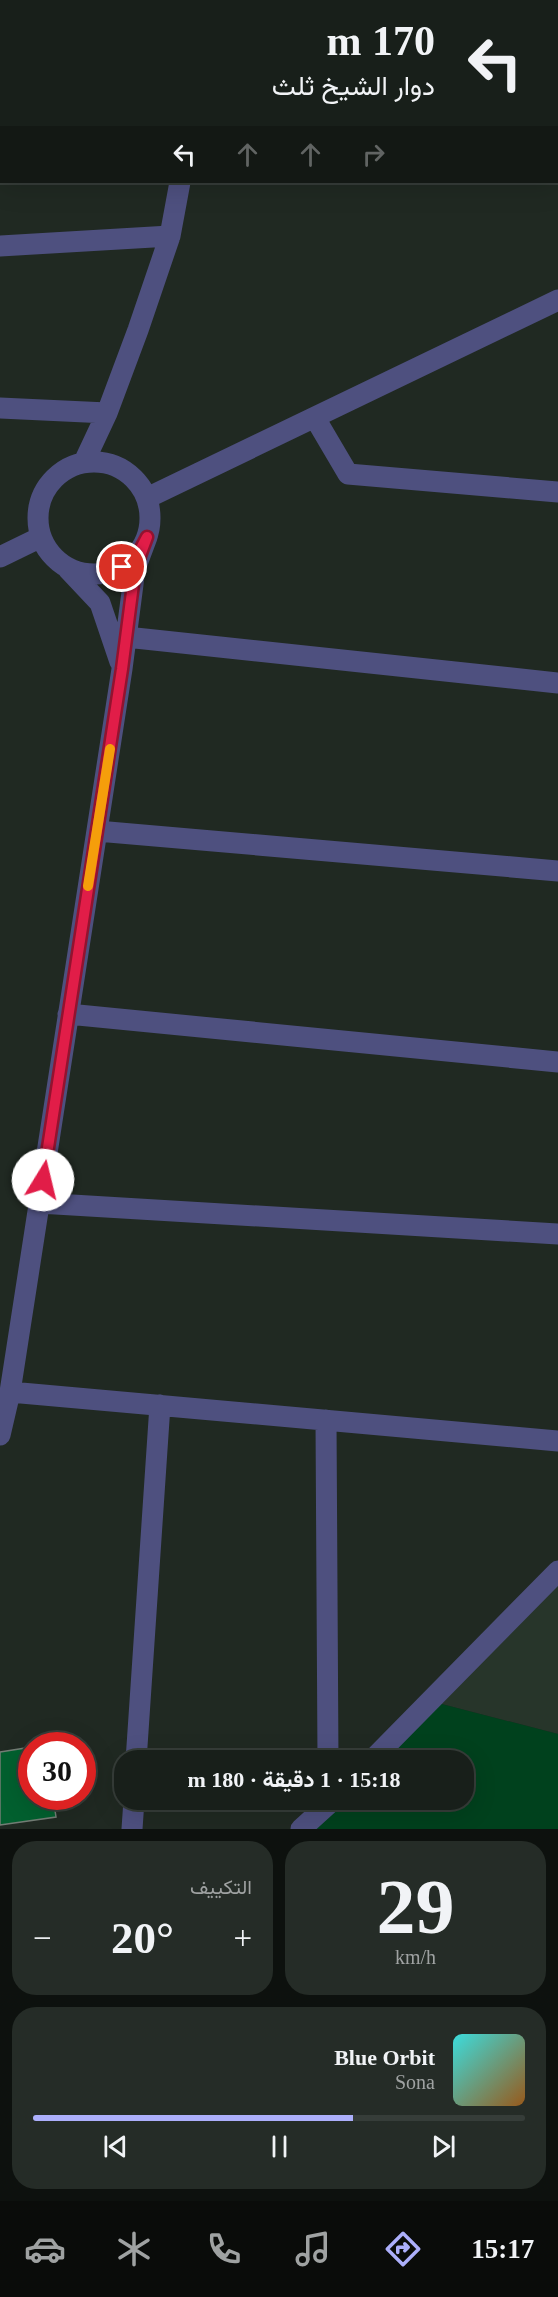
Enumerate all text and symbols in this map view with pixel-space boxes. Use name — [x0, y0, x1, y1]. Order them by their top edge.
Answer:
text: 170 m — [327, 18, 435, 64]
icon: left — [456, 24, 534, 102]
text: دوار الشيخ ثلث — [272, 71, 435, 101]
icon: left — [168, 138, 201, 171]
icon: ahead — [231, 138, 264, 171]
icon: ahead — [294, 138, 327, 171]
icon: right — [357, 138, 390, 171]
pin — [96, 541, 147, 592]
icon: arrive — [105, 550, 138, 583]
position arrow — [11, 1148, 75, 1212]
speed limit sign: 30 — [18, 1732, 96, 1810]
text: 15:18 · 1 دقيقة · 180 m — [187, 1767, 401, 1792]
text: 29 — [377, 1863, 455, 1950]
text: التكييف — [190, 1876, 252, 1898]
text: 20° — [111, 1913, 174, 1963]
text: − — [33, 1920, 52, 1956]
text: + — [233, 1920, 252, 1956]
text: km/h — [395, 1946, 436, 1968]
text: Blue Orbit — [334, 2045, 435, 2070]
text: Sona — [395, 2071, 435, 2093]
icon: previous — [99, 2130, 132, 2163]
icon: pause — [263, 2130, 296, 2163]
icon: next — [427, 2130, 460, 2163]
icon: car — [24, 2228, 66, 2270]
icon: climate — [113, 2228, 155, 2270]
icon: phone — [203, 2228, 245, 2270]
icon: music — [292, 2228, 334, 2270]
icon: directions — [382, 2228, 424, 2270]
text: 15:17 — [471, 2234, 534, 2264]

